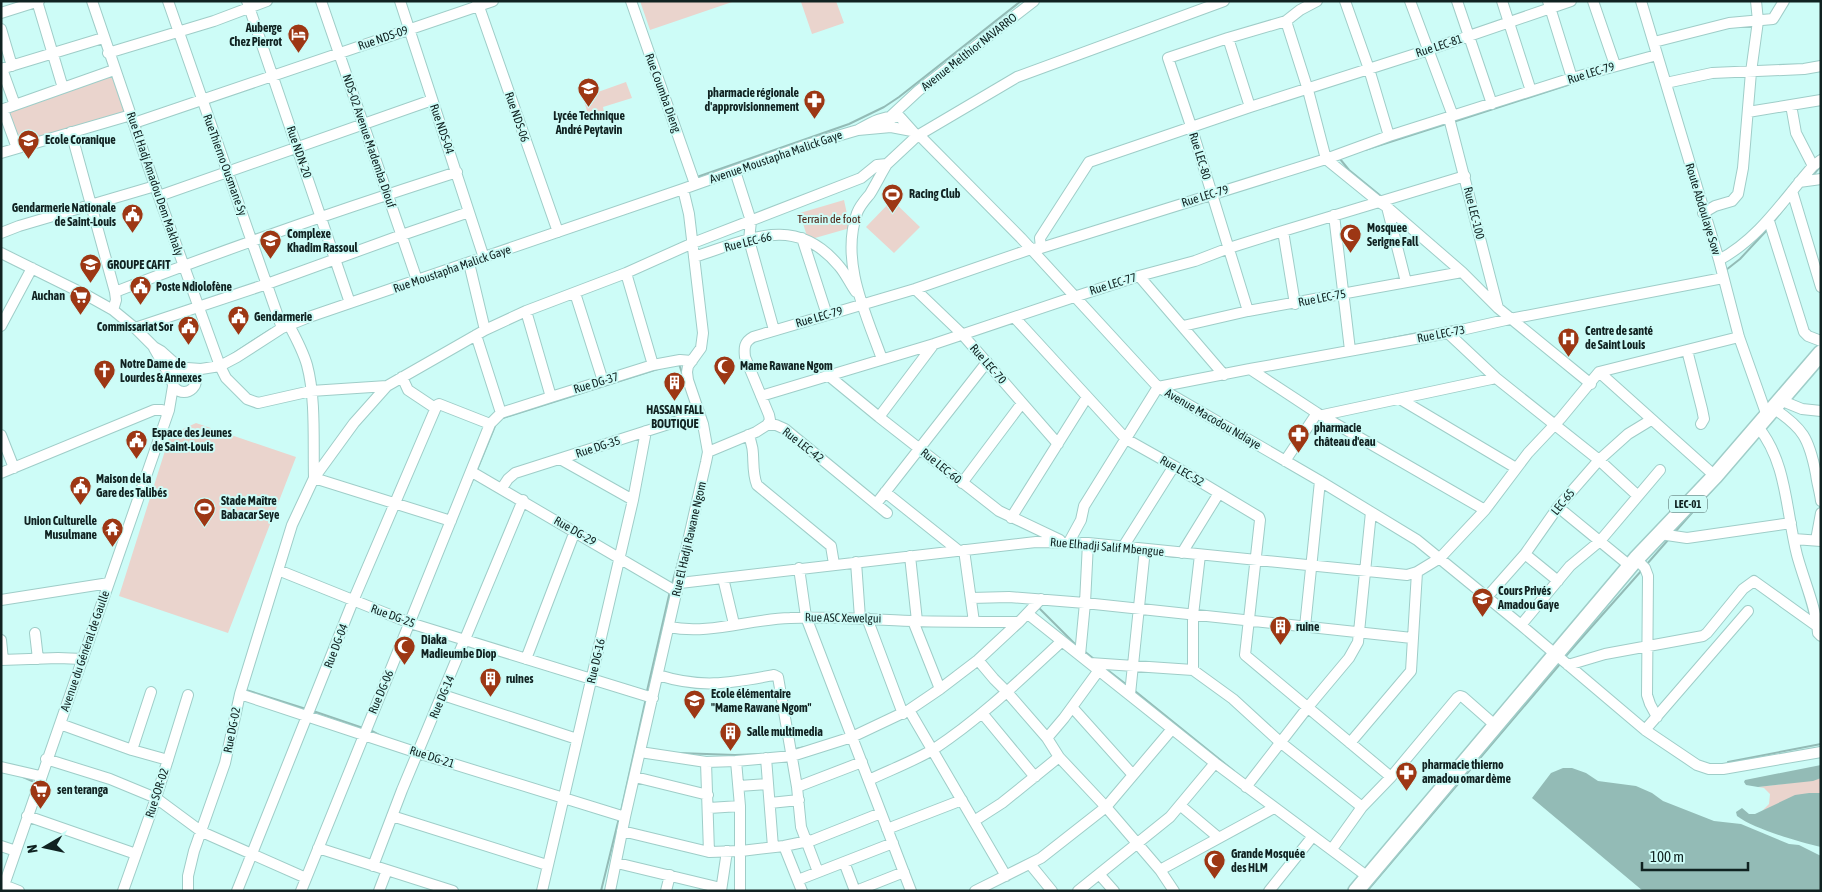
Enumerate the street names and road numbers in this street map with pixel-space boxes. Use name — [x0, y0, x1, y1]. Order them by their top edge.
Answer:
street label: Avenue Melthior NAVARRO — [918, 10, 1020, 94]
street label: Rue NDS-09 — [356, 23, 410, 53]
street label: Rue LEC-81 — [1414, 32, 1464, 60]
street label: Rue Coumba Dieng — [642, 52, 684, 135]
street label: Rue LEC-79 — [1566, 59, 1616, 87]
street label: NDS-02 Avenue Mademba Diouf — [340, 72, 399, 210]
street label: Rue NDS-06 — [502, 90, 532, 144]
street label: Rue NDS-04 — [427, 102, 457, 156]
street label: Rue El Hadj Amadou Dem Makhaly — [124, 110, 186, 258]
street label: RueThierno Ousmane Sy — [200, 112, 250, 218]
street label: Rue NDN-20 — [284, 124, 315, 180]
street label: Avenue Moustapha Malick Gaye — [708, 128, 844, 186]
street label: Rue LEC-80 — [1186, 131, 1214, 181]
street label: Route Abdoulaye Sow — [1682, 162, 1724, 256]
street label: Rue LEC-79 — [1180, 182, 1230, 210]
street label: Rue LEC-100 — [1461, 185, 1487, 241]
street label: Rue LEC-66 — [723, 229, 773, 255]
street label: Rue Moustapha Malick Gaye — [391, 242, 513, 296]
street label: Rue LEC-77 — [1088, 270, 1138, 298]
street label: Rue LEC-75 — [1297, 287, 1347, 309]
street label: Rue LEC-79 — [794, 304, 844, 330]
street label: Rue LEC-73 — [1416, 323, 1466, 345]
street label: Rue LEC-70 — [967, 341, 1009, 387]
street label: Rue DG-37 — [572, 369, 621, 396]
street label: Avenue Macodou Ndiaye — [1162, 386, 1264, 452]
street label: Rue LEC-42 — [780, 425, 826, 465]
street label: Rue DG-35 — [574, 433, 622, 461]
street label: Rue LEC-60 — [918, 445, 964, 487]
street label: Rue LEC-52 — [1158, 453, 1206, 489]
street label: Rue El Hadji Rawane Ngom — [669, 480, 709, 598]
street label: LEC-65 — [1548, 486, 1578, 518]
road number: LEC-01 — [1669, 496, 1707, 512]
street label: Rue DG-29 — [551, 513, 599, 549]
street label: Rue Elhadji Salif Mbengue — [1049, 535, 1165, 559]
street label: Avenue du Général de Gaulle — [58, 589, 112, 713]
street label: Rue DG-25 — [369, 602, 417, 630]
street label: Rue ASC Xewelgui — [805, 610, 881, 626]
street label: Rue DG-04 — [321, 622, 351, 670]
street label: Rue DG-16 — [584, 637, 608, 685]
street label: Rue DG-06 — [366, 668, 397, 716]
street label: Rue DG-14 — [427, 673, 458, 721]
street label: Rue DG-02 — [221, 706, 243, 754]
street label: Rue DG-21 — [408, 743, 456, 771]
street label: Rue SOR-02 — [142, 766, 172, 820]

